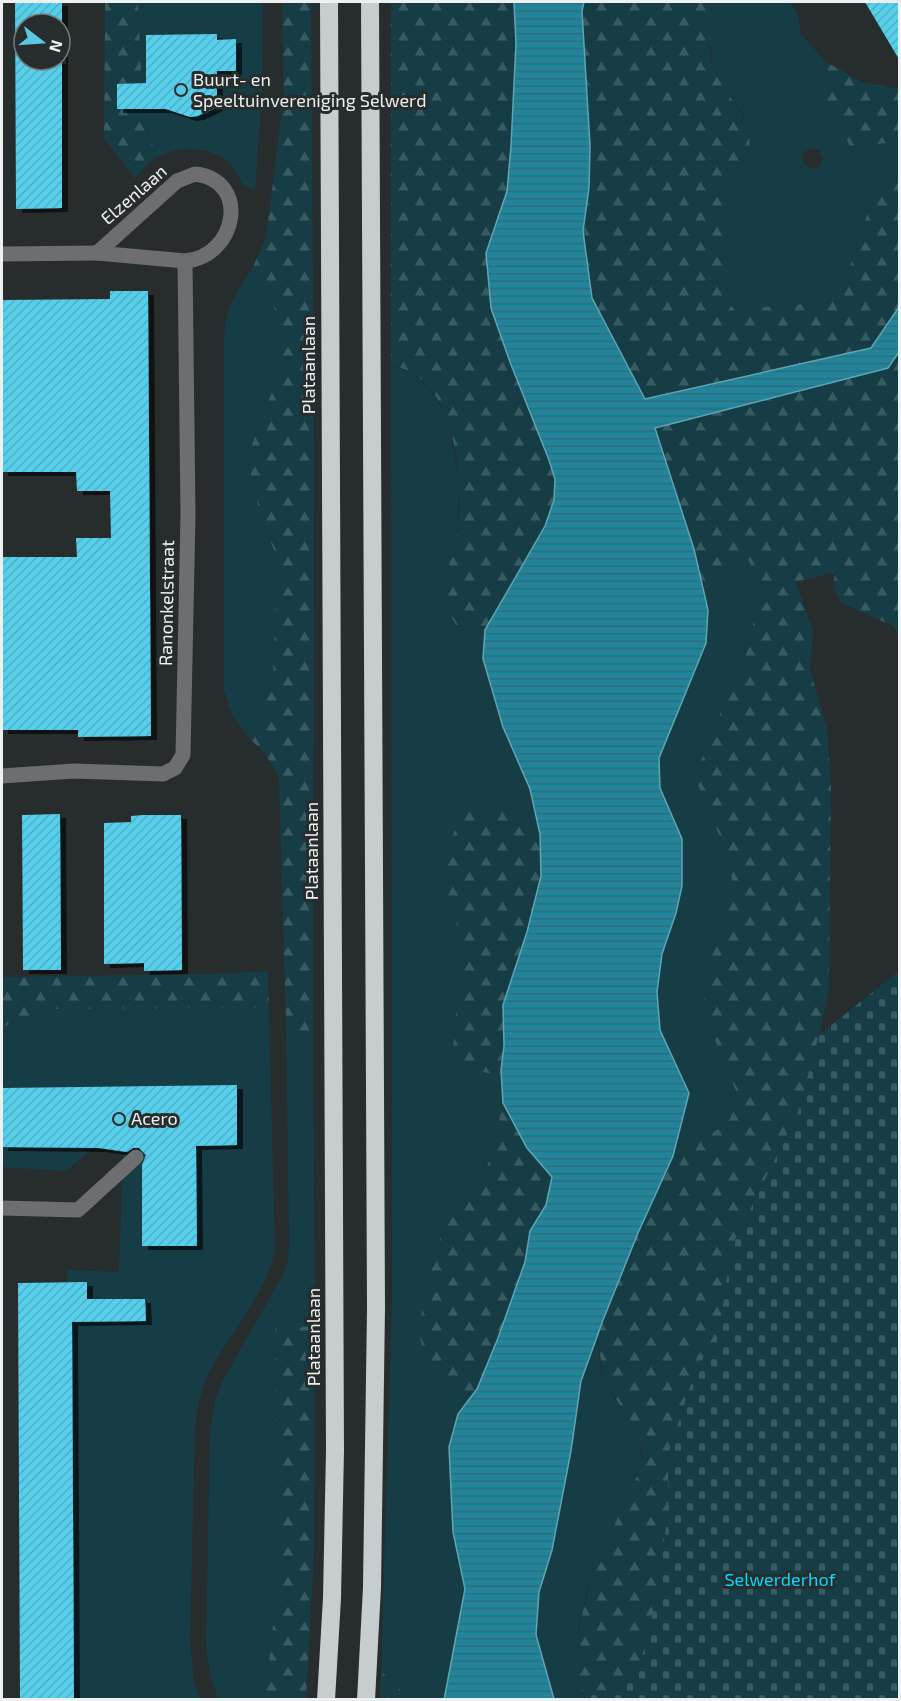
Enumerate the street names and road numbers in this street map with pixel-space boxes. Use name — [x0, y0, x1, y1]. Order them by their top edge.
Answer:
street label: Elzenlaan — [96, 160, 171, 229]
street label: Plataanlaan — [297, 316, 319, 414]
street label: Ranonkelstraat — [154, 540, 178, 666]
street label: Plataanlaan — [300, 802, 322, 900]
street label: Plataanlaan — [302, 1288, 324, 1386]

